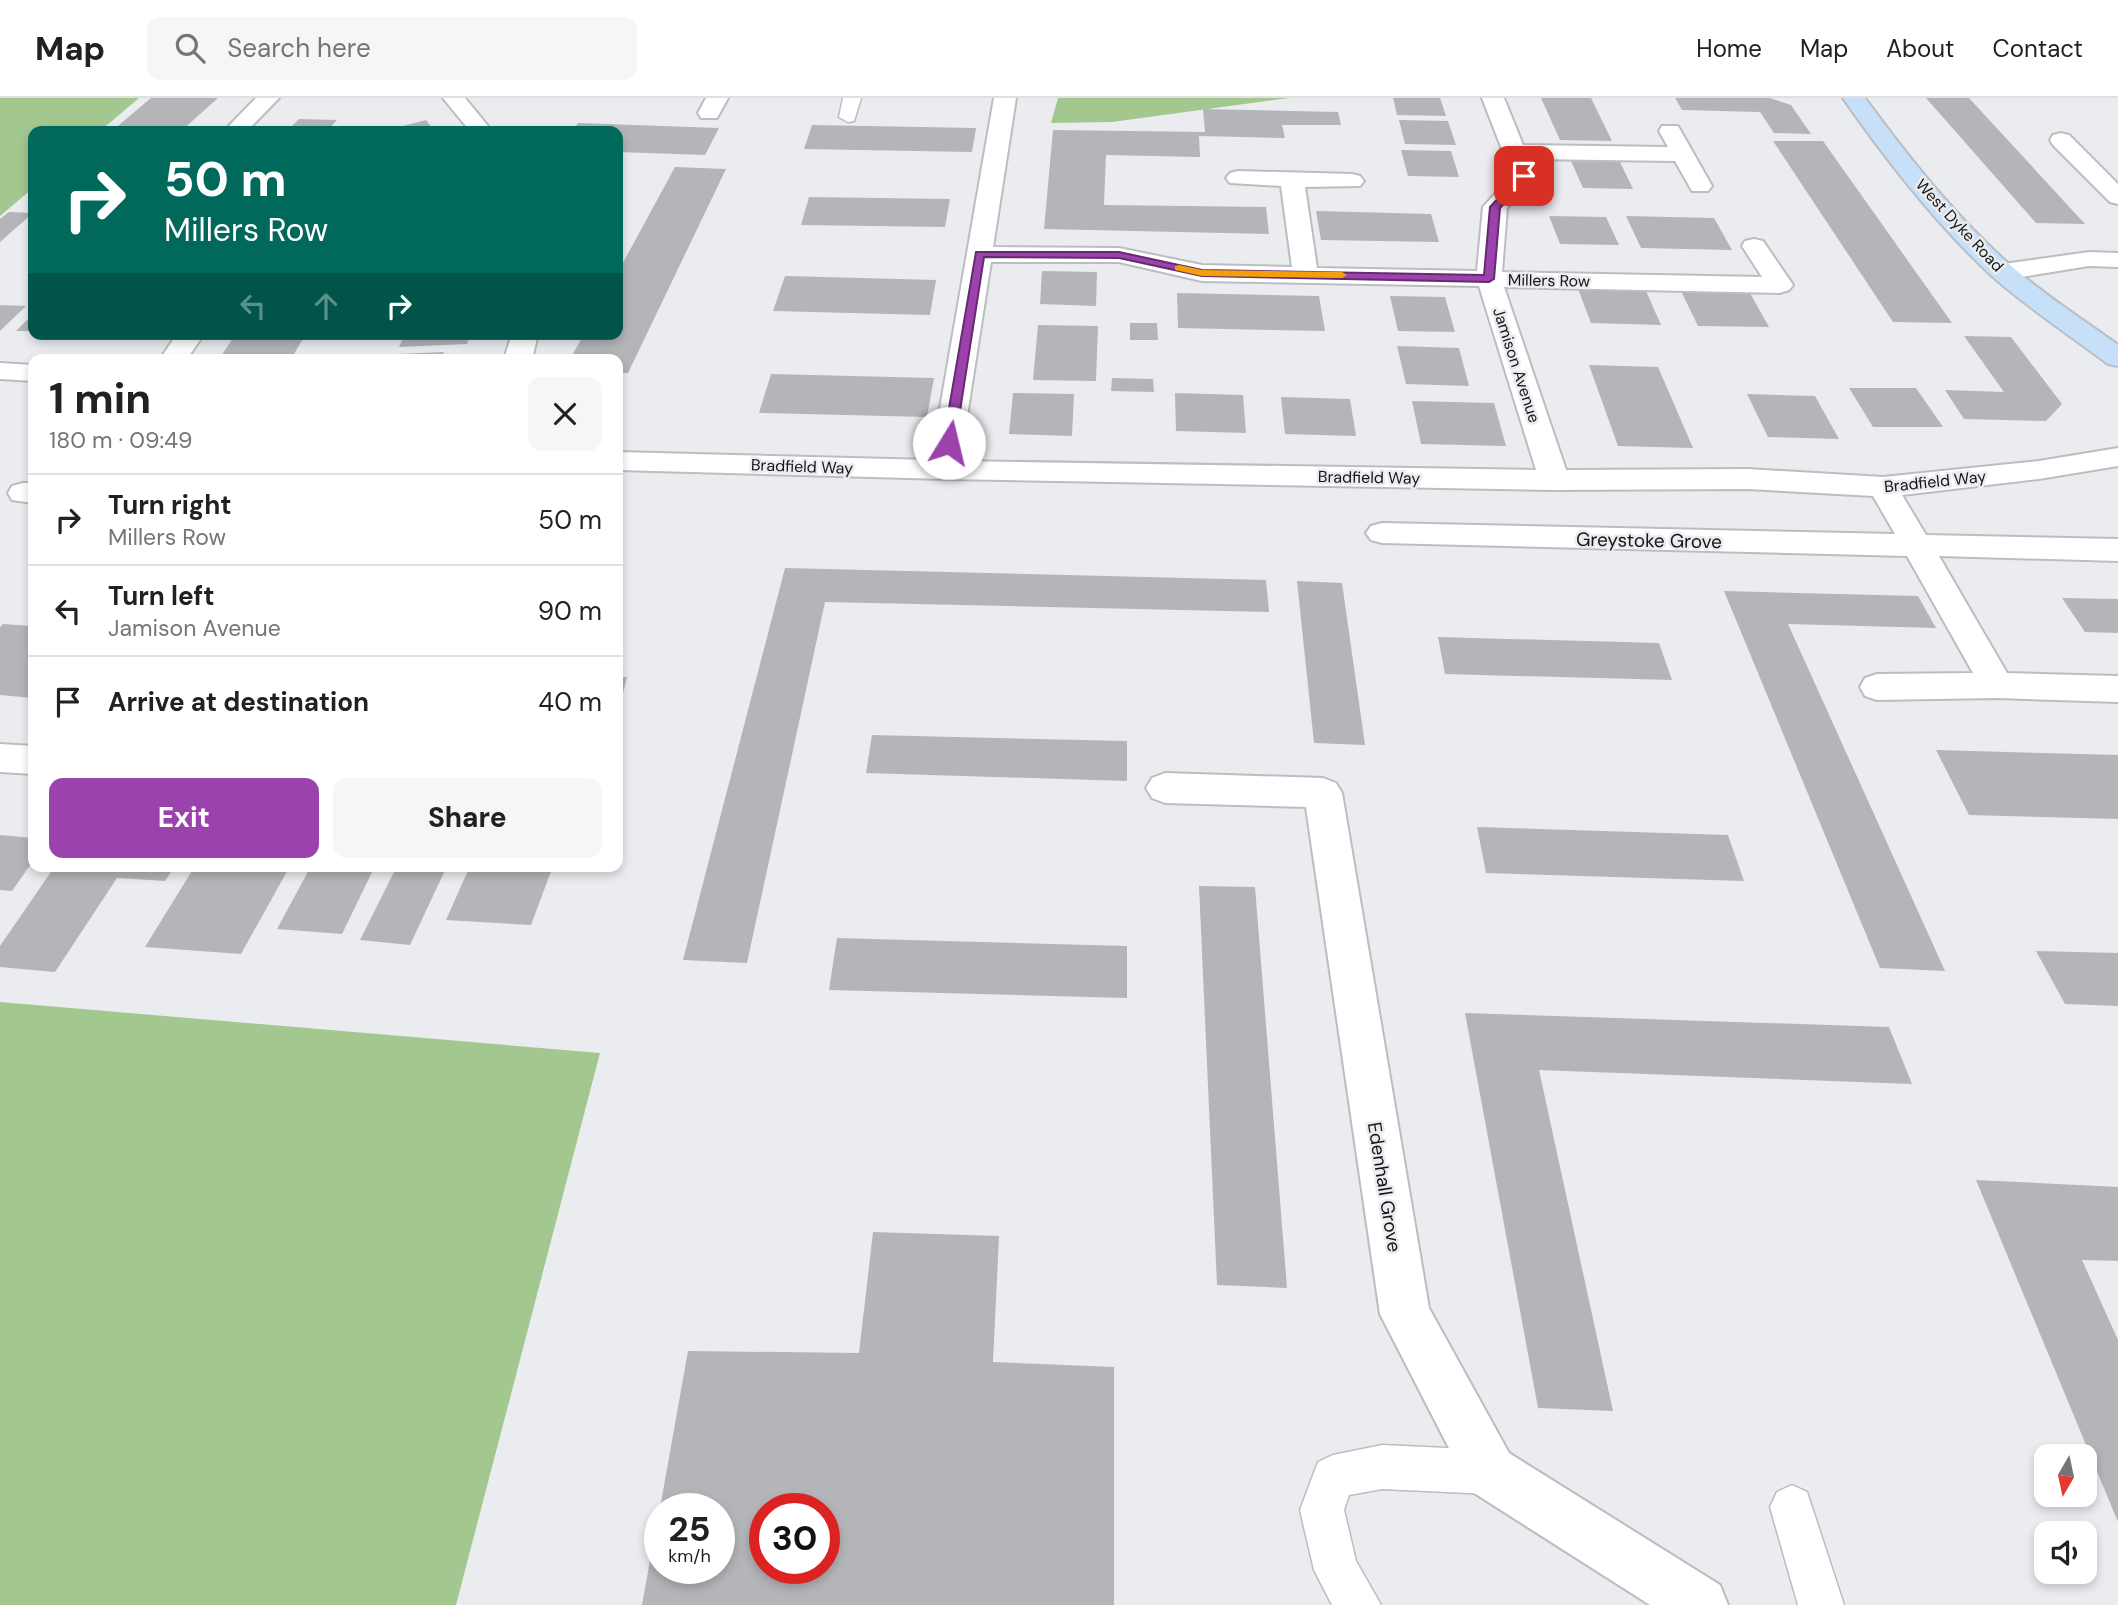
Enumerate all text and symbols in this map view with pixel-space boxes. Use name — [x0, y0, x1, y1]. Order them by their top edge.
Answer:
search box — [147, 17, 637, 80]
text: Map — [35, 27, 105, 70]
icon: search — [171, 29, 209, 67]
text: Search here — [227, 31, 371, 65]
text: Home — [1696, 33, 1762, 64]
text: Map — [1800, 33, 1848, 64]
text: About — [1886, 33, 1955, 64]
text: Contact — [1993, 33, 2083, 64]
pin — [1494, 146, 1554, 206]
text: 50 m — [164, 147, 287, 211]
icon: right — [49, 154, 140, 245]
icon: arrive — [1505, 157, 1543, 195]
street label: West Dyke Road — [1911, 174, 2008, 276]
text: Millers Row — [164, 209, 328, 251]
street label: Millers Row — [1508, 269, 1590, 292]
icon: left — [234, 287, 272, 325]
icon: ahead — [307, 287, 345, 325]
icon: right — [380, 287, 418, 325]
street label: Jamison Avenue — [1488, 305, 1545, 426]
text: 1 min — [49, 371, 151, 426]
button: close — [528, 377, 602, 451]
position arrow — [912, 406, 986, 480]
text: 180 m · 09:49 — [49, 425, 193, 455]
street label: Bradfield Way — [750, 454, 854, 479]
street label: Bradfield Way — [1318, 466, 1420, 489]
street label: Bradfield Way — [1883, 466, 1987, 497]
text: Turn right — [108, 488, 232, 522]
icon: right — [49, 501, 87, 539]
text: 50 m — [538, 503, 602, 537]
text: Millers Row — [108, 522, 226, 552]
street label: Greystoke Grove — [1576, 527, 1722, 554]
text: Turn left — [108, 579, 215, 613]
icon: left — [49, 592, 87, 630]
text: 90 m — [538, 594, 602, 628]
text: Jamison Avenue — [108, 613, 281, 643]
icon: arrive — [49, 683, 87, 721]
text: Arrive at destination — [108, 685, 369, 719]
text: 40 m — [538, 685, 602, 719]
button: Exit — [49, 778, 319, 858]
button: Share — [333, 778, 602, 858]
street label: Edenhall Grove — [1362, 1120, 1407, 1254]
north arrow — [2034, 1444, 2096, 1507]
map controls — [2034, 1444, 2097, 1584]
speed limit sign: 30 — [749, 1493, 840, 1584]
text: 25 — [669, 1506, 710, 1552]
button: sound — [2034, 1521, 2097, 1584]
text: km/h — [668, 1544, 711, 1568]

